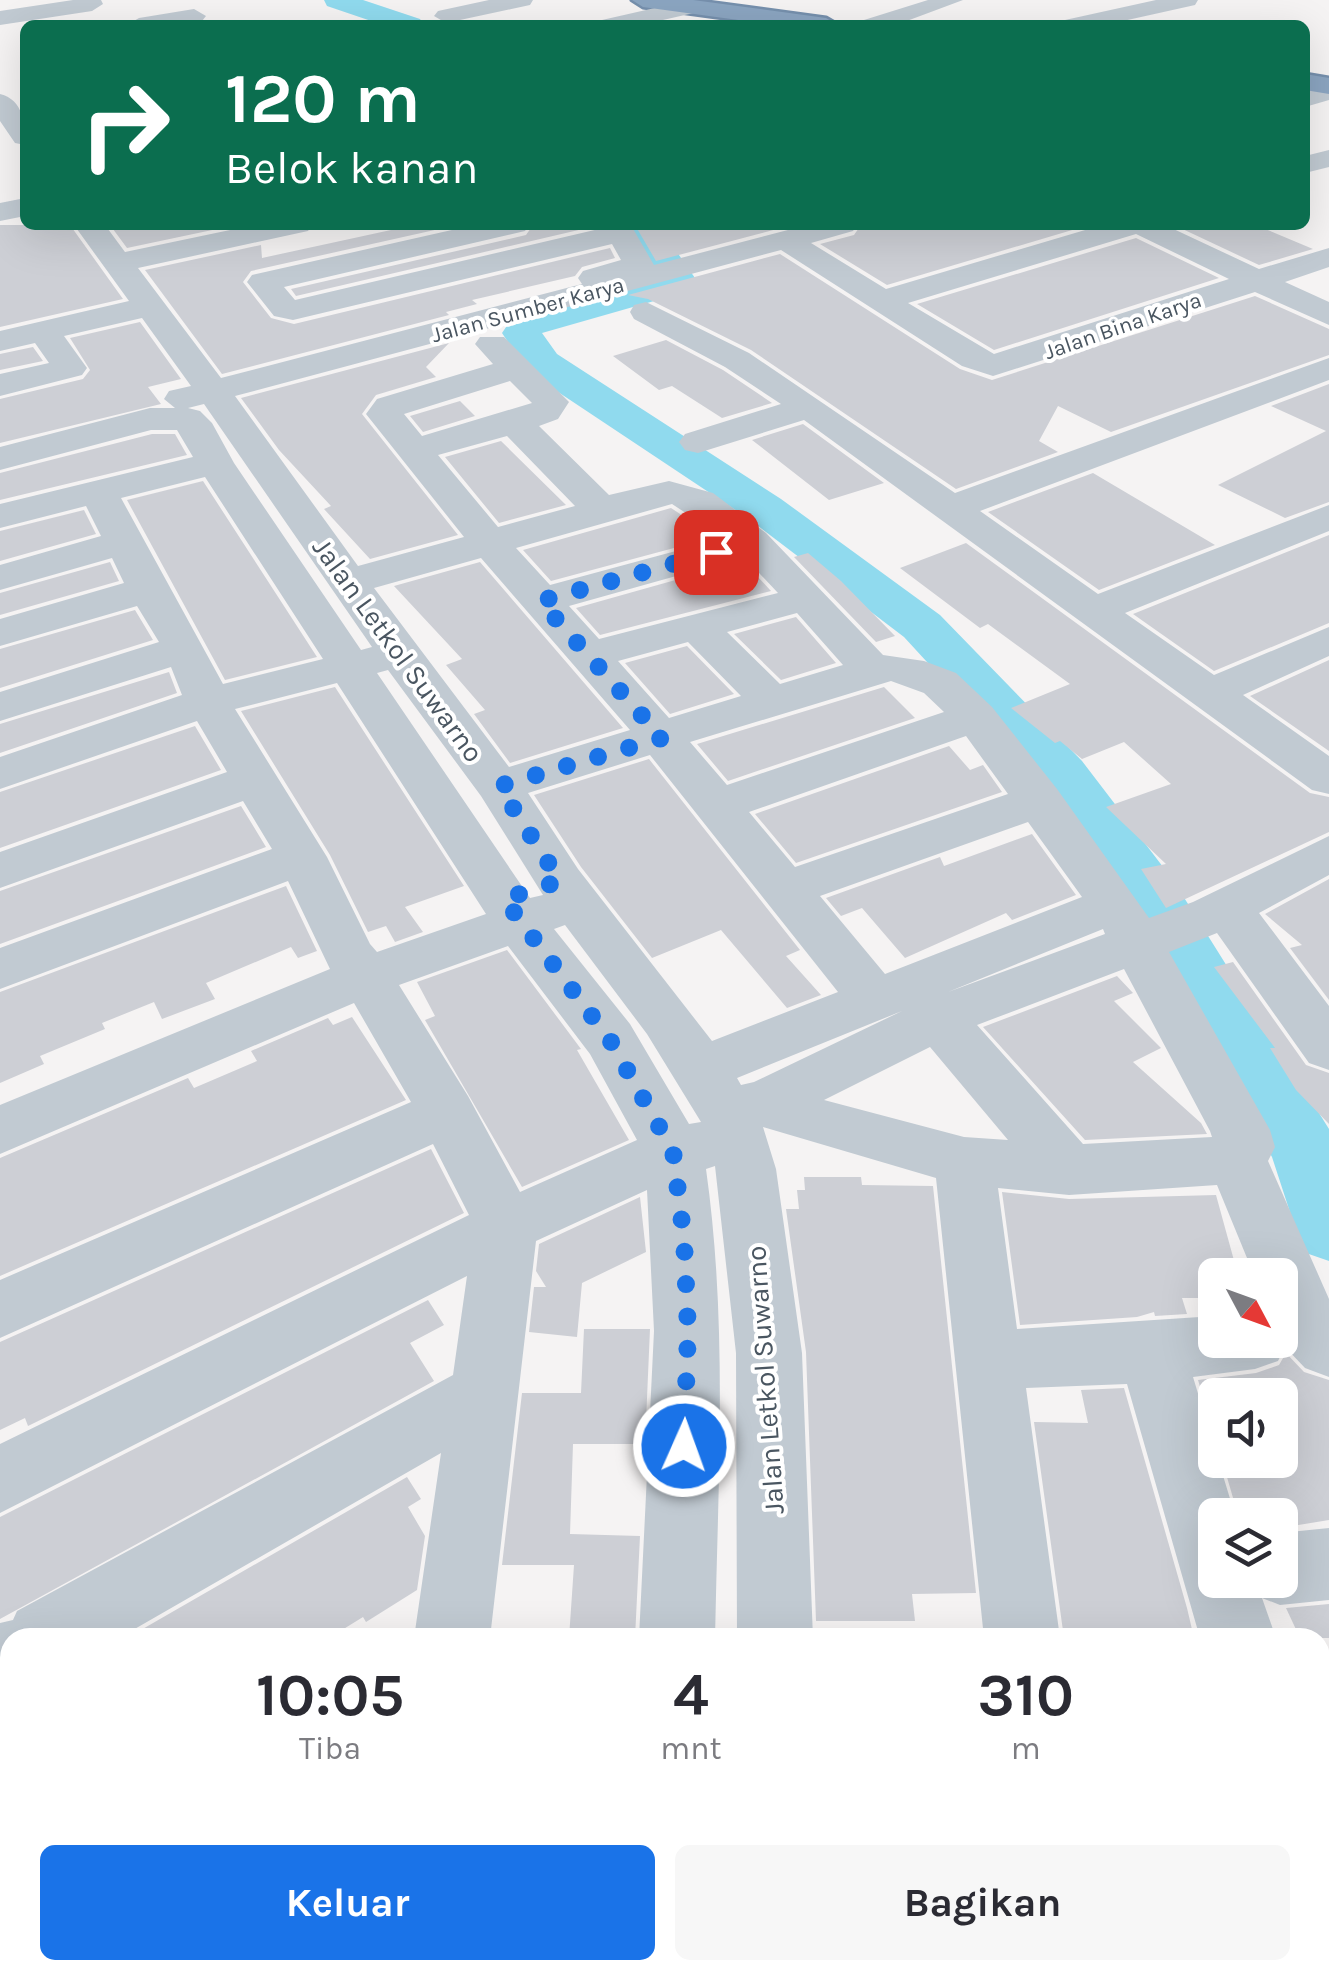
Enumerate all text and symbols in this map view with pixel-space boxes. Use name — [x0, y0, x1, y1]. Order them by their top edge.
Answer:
text: 120 m — [225, 58, 421, 140]
icon: right — [60, 60, 190, 190]
text: Belok kanan — [225, 142, 479, 194]
street label: Jalan Sumber Karya — [429, 272, 627, 348]
street label: Jalan Bina Karya — [1041, 287, 1205, 365]
pin — [674, 510, 759, 595]
icon: arrive — [689, 525, 744, 580]
street label: Jalan Letkol Suwarno — [306, 531, 490, 769]
street label: Jalan Letkol Suwarno — [739, 1245, 791, 1515]
north arrow — [1198, 1258, 1298, 1358]
map controls — [1198, 1258, 1298, 1598]
button: sound — [1198, 1378, 1298, 1478]
position arrow — [632, 1394, 736, 1498]
button: layers — [1198, 1498, 1298, 1598]
text: 10:05 — [256, 1660, 404, 1730]
text: 4 — [673, 1660, 709, 1730]
text: 310 — [977, 1660, 1074, 1730]
text: Tiba — [299, 1730, 361, 1767]
text: mnt — [660, 1730, 721, 1767]
text: m — [1011, 1730, 1041, 1767]
button: Keluar — [40, 1845, 655, 1960]
button: Bagikan — [675, 1845, 1290, 1960]

